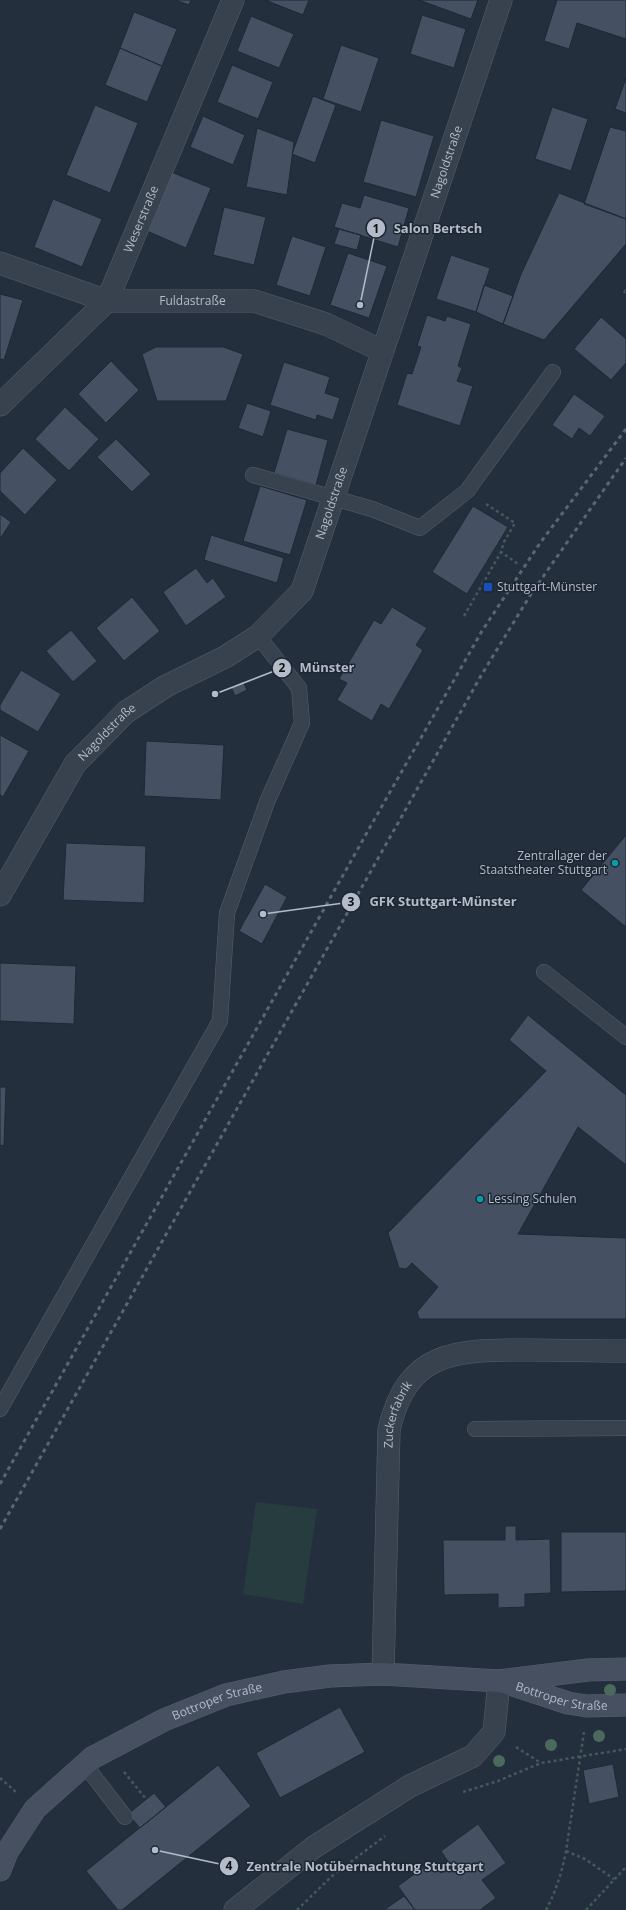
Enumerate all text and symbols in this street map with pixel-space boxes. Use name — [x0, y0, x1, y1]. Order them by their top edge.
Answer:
street label: Nagoldstraße — [426, 123, 466, 200]
street label: Weserstraße — [119, 183, 162, 255]
callout: Salon Bertsch — [366, 216, 490, 241]
text: Salon Bertsch — [394, 219, 482, 237]
text: 1 — [373, 220, 379, 237]
street label: Fuldastraße — [159, 292, 226, 309]
street label: Nagoldstraße — [311, 464, 351, 542]
place label: Stuttgart-Münster — [497, 578, 597, 595]
marker: Stuttgart-Münster — [482, 581, 494, 593]
callout: Münster — [272, 655, 363, 680]
text: Münster — [299, 658, 355, 676]
text: 2 — [279, 659, 286, 676]
street label: Nagoldstraße — [74, 699, 139, 764]
place label: Zentrallager der Staatstheater Stuttgart — [480, 847, 607, 878]
marker: Zentrallager der Staatstheater Stuttgart — [610, 858, 620, 868]
callout: GFK Stuttgart-Münster — [341, 889, 524, 914]
text: GFK Stuttgart-Münster — [369, 892, 517, 910]
text: 3 — [348, 893, 355, 910]
place label: Lessing Schulen — [488, 1190, 577, 1207]
marker: Lessing Schulen — [475, 1194, 485, 1204]
street label: Zuckerfabrik — [380, 1377, 416, 1448]
street label: Bottroper Straße — [514, 1677, 608, 1714]
street label: Bottroper Straße — [169, 1678, 264, 1724]
callout: Zentrale Notübernachtung Stuttgart — [219, 1853, 492, 1878]
text: 4 — [226, 1857, 233, 1874]
text: Zentrale Notübernachtung Stuttgart — [246, 1857, 484, 1875]

